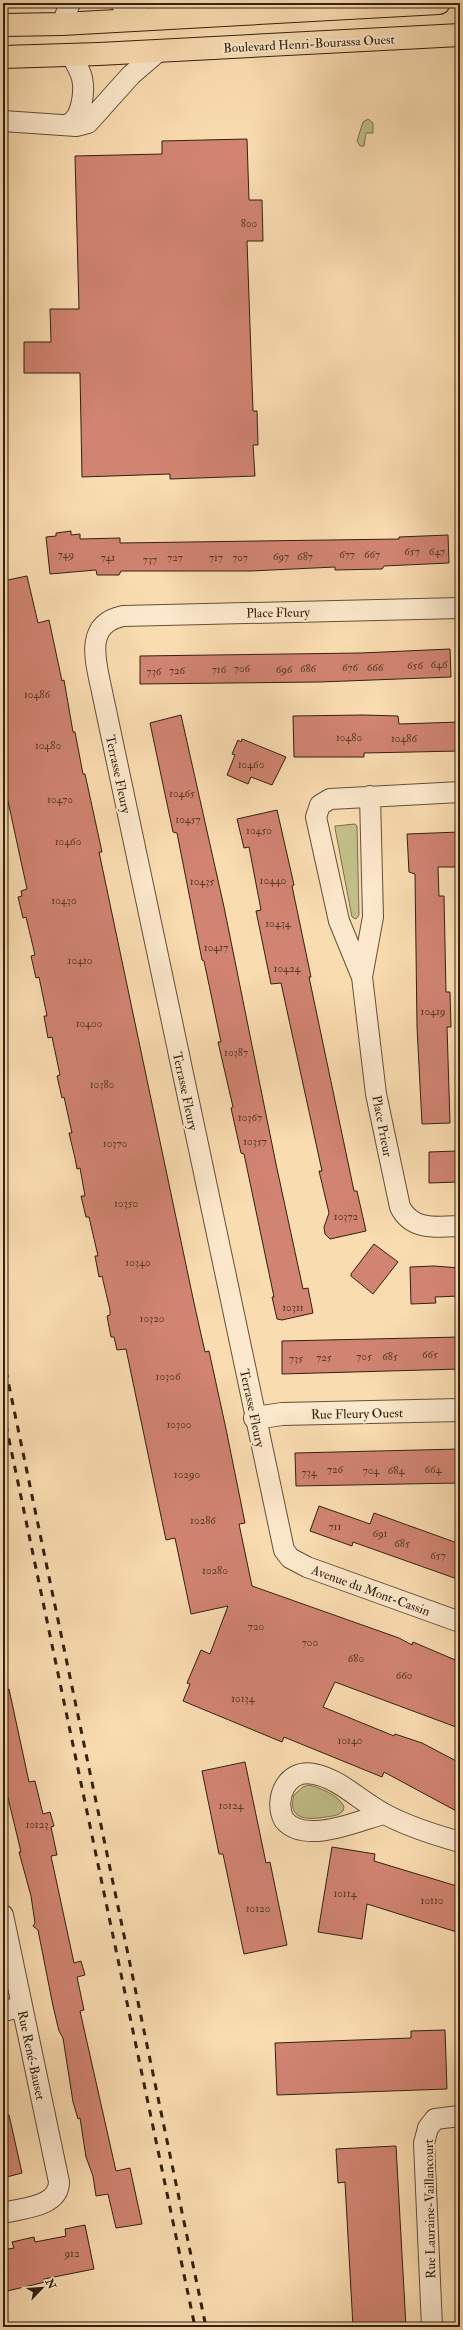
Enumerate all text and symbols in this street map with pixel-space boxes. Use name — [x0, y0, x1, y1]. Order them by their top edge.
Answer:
street label: Boulevard Henri-Bourassa Ouest — [223, 32, 395, 56]
house number: 800 — [241, 217, 258, 230]
house number: 657 — [404, 545, 420, 558]
house number: 647 — [429, 545, 445, 558]
house number: 749 — [58, 548, 74, 561]
house number: 677 — [339, 548, 355, 561]
house number: 667 — [364, 548, 380, 561]
house number: 697 — [273, 550, 289, 563]
house number: 687 — [297, 550, 313, 563]
house number: 741 — [101, 551, 115, 564]
house number: 727 — [167, 551, 183, 564]
house number: 717 — [209, 551, 223, 564]
house number: 707 — [232, 551, 248, 564]
house number: 737 — [143, 553, 157, 566]
street label: Place Fleury — [246, 604, 310, 623]
house number: 646 — [430, 658, 449, 671]
house number: 656 — [407, 659, 424, 672]
house number: 676 — [342, 661, 360, 674]
house number: 666 — [367, 661, 385, 674]
house number: 706 — [234, 662, 252, 675]
house number: 686 — [300, 662, 318, 675]
house number: 716 — [212, 663, 228, 676]
house number: 696 — [276, 663, 294, 676]
house number: 726 — [169, 664, 187, 677]
house number: 736 — [147, 665, 163, 678]
house number: 10486 — [24, 688, 52, 701]
house number: 10480 — [336, 731, 362, 744]
house number: 10486 — [391, 732, 419, 745]
street label: Terrasse Fleury — [101, 734, 134, 815]
house number: 10480 — [35, 739, 61, 752]
house number: 10460 — [238, 758, 265, 771]
house number: 10465 — [169, 787, 195, 800]
house number: 10470 — [47, 793, 73, 806]
house number: 10457 — [175, 813, 201, 826]
house number: 10450 — [246, 824, 272, 837]
house number: 10460 — [55, 835, 82, 848]
house number: 10440 — [260, 874, 287, 887]
house number: 10435 — [190, 875, 214, 888]
house number: 10430 — [51, 894, 77, 907]
house number: 10434 — [265, 917, 292, 930]
house number: 10417 — [204, 941, 228, 954]
house number: 10410 — [68, 954, 93, 967]
house number: 10424 — [274, 962, 302, 975]
house number: 10419 — [421, 1005, 445, 1018]
house number: 10400 — [76, 1017, 103, 1030]
house number: 10387 — [224, 1046, 248, 1059]
street label: Terrasse Fleury — [168, 1051, 201, 1132]
house number: 10380 — [90, 1078, 115, 1091]
street label: Place Prieur — [368, 1094, 396, 1159]
house number: 10367 — [238, 1111, 262, 1124]
house number: 10357 — [243, 1135, 267, 1148]
house number: 10370 — [103, 1137, 128, 1150]
house number: 10350 — [114, 1197, 138, 1210]
house number: 10372 — [334, 1210, 359, 1223]
house number: 10340 — [125, 1256, 151, 1269]
house number: 10311 — [282, 1301, 304, 1314]
house number: 10320 — [140, 1312, 165, 1325]
house number: 665 — [422, 1348, 438, 1361]
house number: 705 — [356, 1350, 372, 1363]
house number: 685 — [382, 1350, 398, 1363]
house number: 725 — [316, 1351, 332, 1364]
house number: 735 — [289, 1352, 303, 1365]
street label: Terrasse Fleury — [235, 1368, 268, 1449]
house number: 10306 — [156, 1370, 182, 1383]
street label: Rue Fleury Ouest — [311, 1405, 403, 1424]
house number: 10300 — [166, 1418, 192, 1431]
house number: 726 — [327, 1463, 345, 1476]
house number: 664 — [424, 1463, 443, 1476]
house number: 704 — [363, 1464, 380, 1477]
house number: 684 — [388, 1464, 405, 1477]
house number: 734 — [301, 1466, 318, 1479]
house number: 10290 — [174, 1468, 201, 1481]
house number: 10286 — [190, 1514, 217, 1527]
house number: 711 — [329, 1520, 342, 1533]
house number: 691 — [372, 1527, 388, 1540]
house number: 685 — [394, 1537, 410, 1550]
house number: 657 — [430, 1549, 446, 1562]
street label: Avenue du Mont-Cassin — [308, 1562, 432, 1620]
house number: 10280 — [202, 1564, 228, 1577]
house number: 720 — [248, 1620, 264, 1633]
house number: 700 — [302, 1636, 319, 1649]
house number: 680 — [348, 1652, 365, 1665]
house number: 660 — [396, 1669, 413, 1682]
house number: 10134 — [231, 1692, 256, 1705]
house number: 10140 — [338, 1734, 363, 1747]
house number: 10124 — [219, 1799, 244, 1812]
house number: 10123 — [25, 1818, 49, 1831]
house number: 10114 — [333, 1887, 358, 1900]
house number: 10110 — [421, 1894, 444, 1907]
house number: 10120 — [246, 1902, 271, 1915]
street label: Rue René-Bauset — [14, 2009, 48, 2101]
street label: Rue Lauraine-Vaillancourt — [421, 2139, 439, 2279]
house number: 912 — [63, 2247, 80, 2260]
north arrow — [22, 2268, 62, 2308]
text: N — [42, 2276, 59, 2292]

